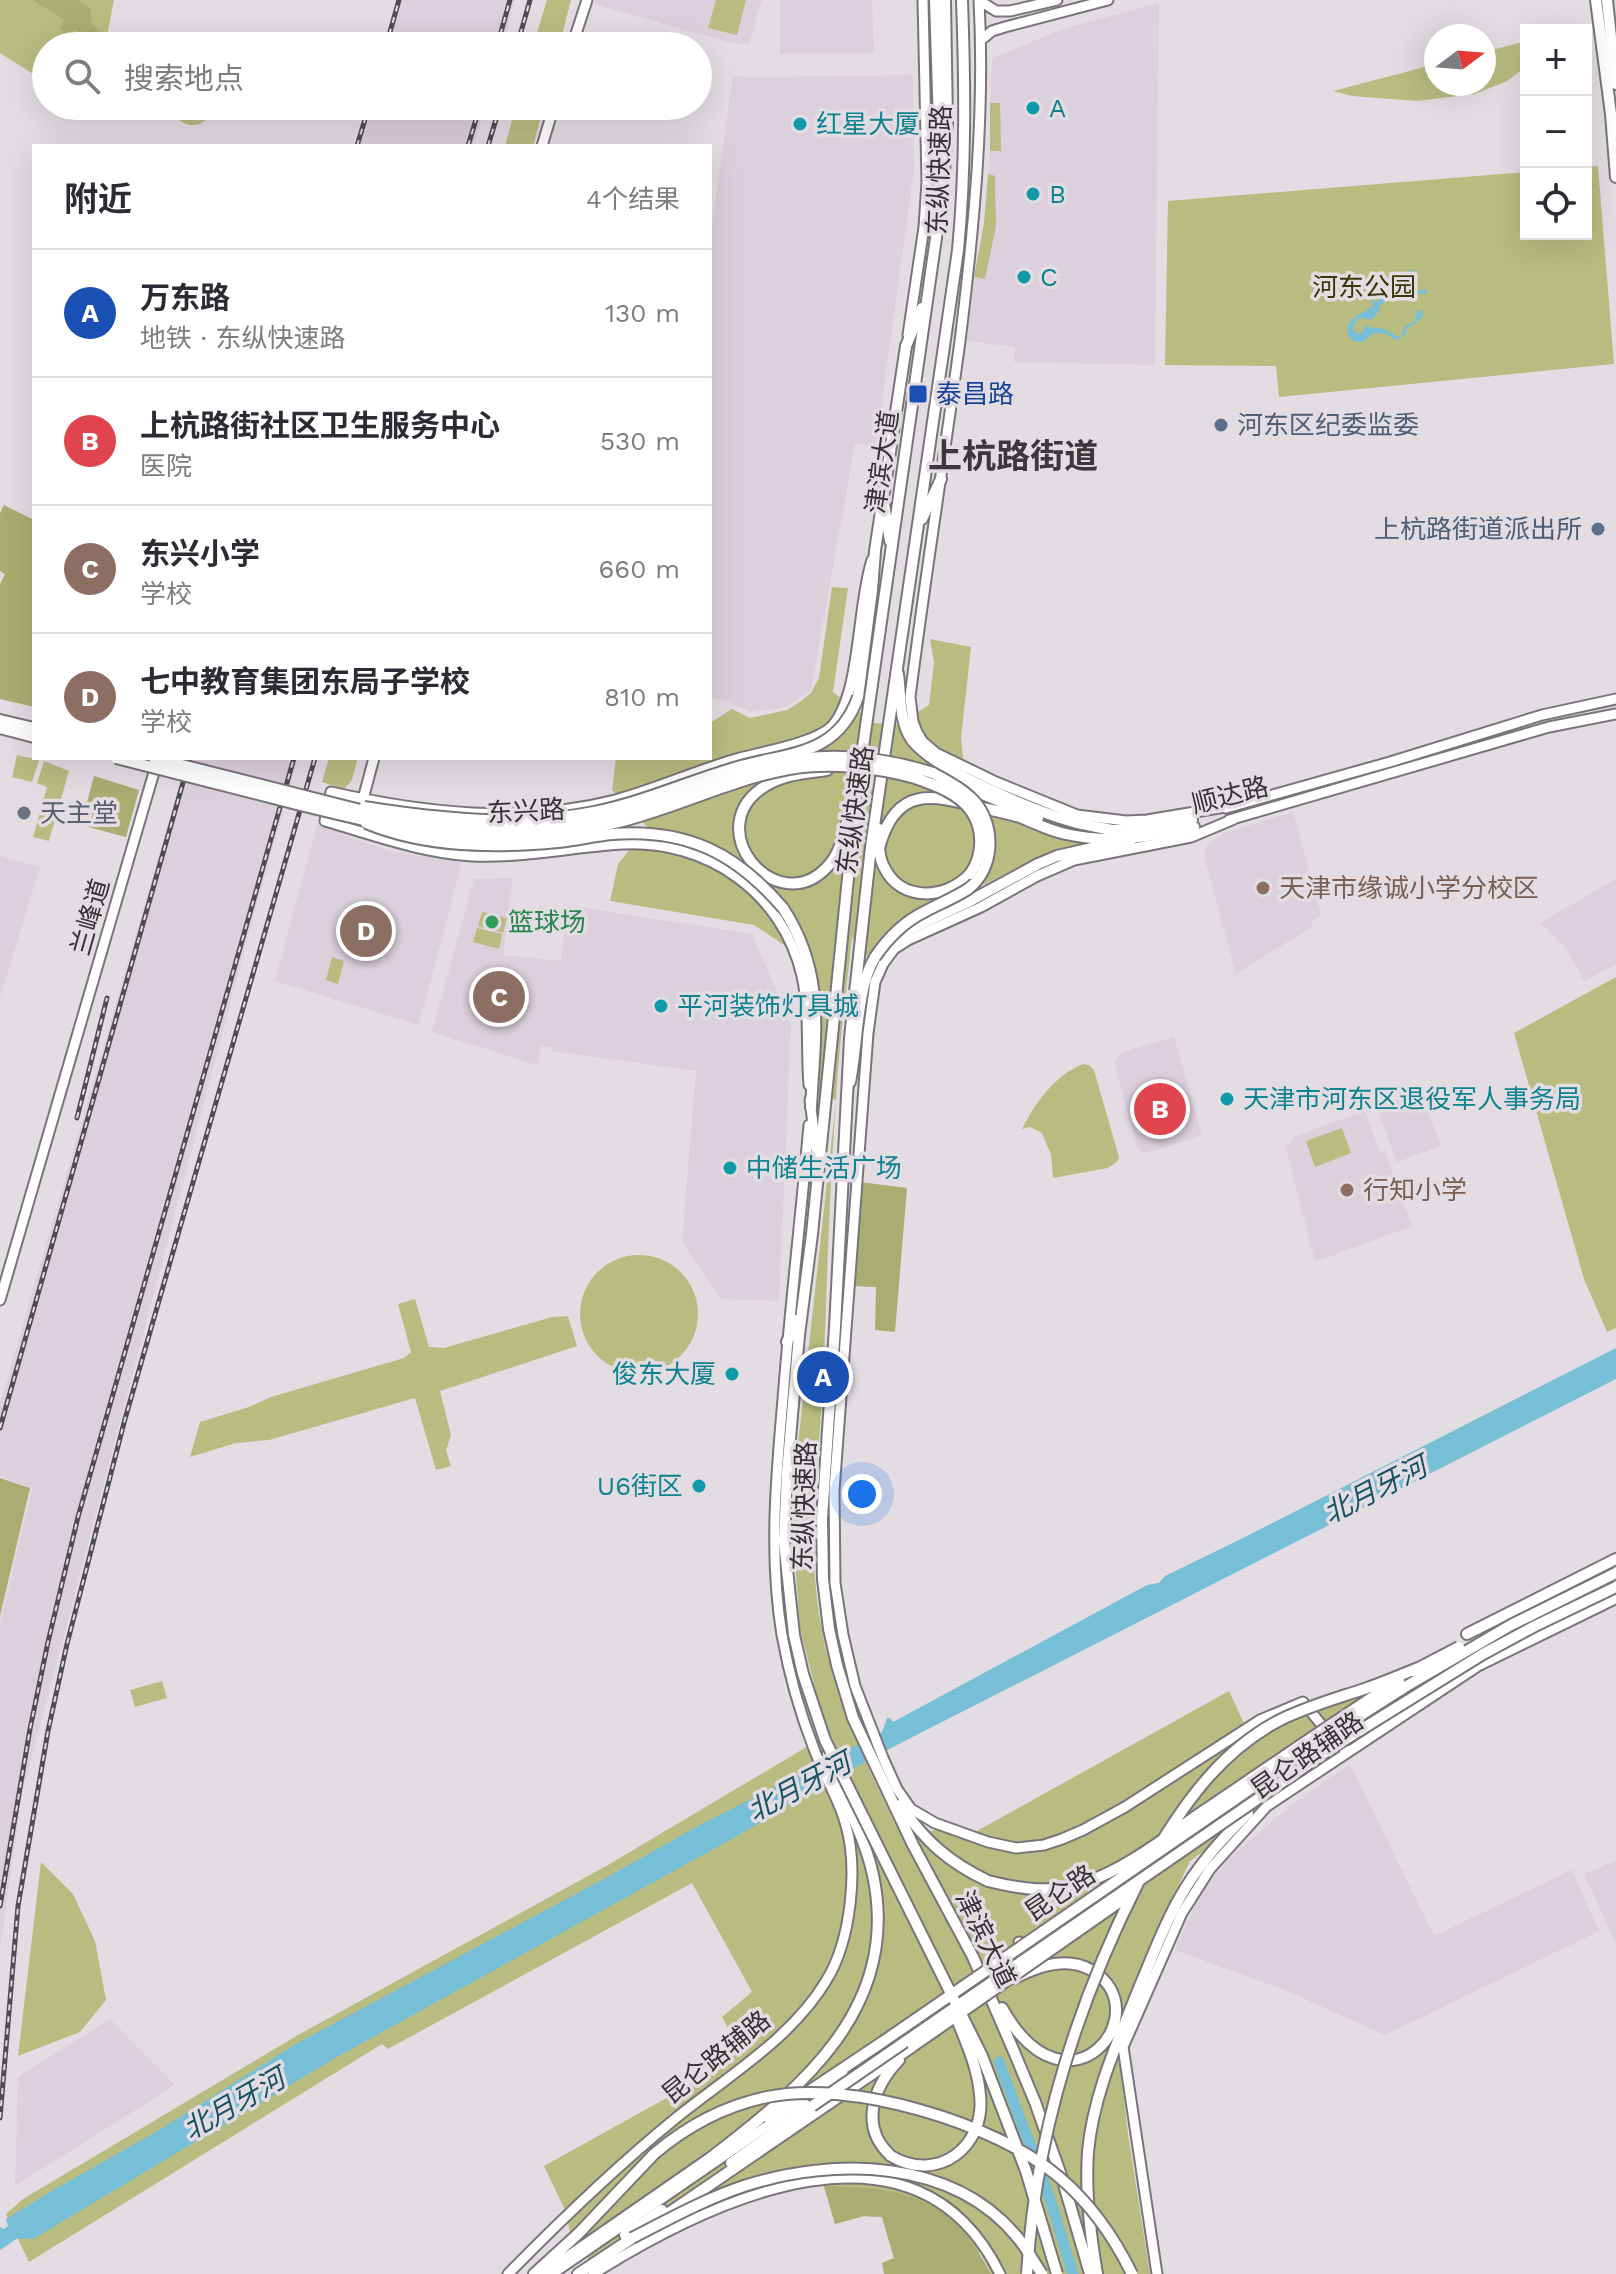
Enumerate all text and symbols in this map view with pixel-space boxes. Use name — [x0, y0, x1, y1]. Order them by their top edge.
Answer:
north arrow — [1424, 24, 1496, 96]
map controls — [1520, 24, 1592, 240]
button: + — [1520, 24, 1592, 96]
search box — [32, 32, 712, 120]
icon: search — [60, 54, 104, 98]
text: 搜索地点 — [124, 61, 244, 96]
place label: A — [1049, 93, 1066, 123]
button: − — [1520, 96, 1592, 168]
marker: A — [1024, 99, 1042, 117]
street label: 东纵快速路 — [922, 105, 956, 235]
place label: 红星大厦 — [816, 109, 920, 139]
marker: 红星大厦 — [791, 115, 809, 133]
button: locate — [1520, 168, 1592, 240]
text: 附近 — [64, 179, 132, 219]
place label: B — [1049, 179, 1066, 209]
text: 4个结果 — [586, 184, 680, 214]
marker: B — [1024, 185, 1042, 203]
place label: C — [1040, 262, 1058, 292]
marker: C — [1015, 268, 1033, 286]
park label: 河东公园 — [1312, 272, 1416, 302]
text: 万东路 — [140, 280, 230, 315]
text: A — [81, 298, 99, 328]
text: 130 m — [605, 298, 680, 328]
text: 地铁 · 东纵快速路 — [140, 323, 346, 353]
place label: 泰昌路 — [936, 379, 1014, 409]
marker: 泰昌路 — [907, 383, 929, 405]
text: 上杭路街社区卫生服务中心 — [140, 408, 500, 443]
street label: 津滨大道 — [860, 408, 904, 516]
place label: 河东区纪委监委 — [1237, 410, 1419, 440]
marker: 河东区纪委监委 — [1212, 416, 1230, 434]
text: B — [81, 426, 99, 456]
text: 530 m — [600, 426, 680, 456]
district label: 上杭路街道 — [928, 436, 1098, 476]
text: 医院 — [140, 451, 192, 481]
place label: 上杭路街道派出所 — [1374, 514, 1582, 544]
marker: 上杭路街道派出所 — [1589, 520, 1607, 538]
text: 东兴小学 — [140, 536, 260, 571]
text: C — [81, 554, 99, 584]
text: 660 m — [599, 554, 680, 584]
text: 学校 — [140, 579, 192, 609]
text: 七中教育集团东局子学校 — [140, 664, 470, 699]
text: D — [81, 682, 99, 712]
text: 810 m — [604, 682, 680, 712]
text: 学校 — [140, 707, 192, 737]
street label: 东纵快速路 — [831, 744, 879, 876]
street label: 顺达路 — [1189, 771, 1271, 819]
street label: 东兴路 — [486, 794, 566, 828]
place label: 天主堂 — [40, 798, 118, 828]
marker: 天主堂 — [15, 804, 33, 822]
place label: 天津市缘诚小学分校区 — [1279, 873, 1539, 903]
street label: 兰峰道 — [65, 875, 115, 959]
marker: 天津市缘诚小学分校区 — [1254, 879, 1272, 897]
pin: D — [340, 901, 392, 961]
place label: 篮球场 — [508, 907, 586, 937]
marker: 篮球场 — [483, 913, 501, 931]
pin: C — [473, 967, 525, 1027]
place label: 平河装饰灯具城 — [677, 991, 859, 1021]
marker: 平河装饰灯具城 — [652, 997, 670, 1015]
pin: B — [1134, 1079, 1186, 1139]
place label: 天津市河东区退役军人事务局 — [1243, 1084, 1581, 1114]
marker: 天津市河东区退役军人事务局 — [1218, 1090, 1236, 1108]
place label: 中储生活广场 — [746, 1153, 902, 1183]
marker: 中储生活广场 — [721, 1159, 739, 1177]
place label: 行知小学 — [1363, 1175, 1467, 1205]
marker: 行知小学 — [1338, 1181, 1356, 1199]
pin: A — [797, 1347, 849, 1407]
place label: 俊东大厦 — [612, 1359, 716, 1389]
marker: 俊东大厦 — [723, 1365, 741, 1383]
street label: 东纵快速路 — [787, 1441, 821, 1571]
water label: 北月牙河 — [1318, 1448, 1437, 1530]
place label: U6街区 — [597, 1471, 683, 1501]
your location — [842, 1474, 882, 1514]
marker: U6街区 — [690, 1477, 708, 1495]
street label: 昆仑路辅路 — [1245, 1705, 1369, 1805]
water label: 北月牙河 — [742, 1744, 861, 1828]
street label: 昆仑路 — [1019, 1859, 1101, 1927]
street label: 津滨大道 — [950, 1886, 1022, 1992]
street label: 昆仑路辅路 — [656, 2004, 776, 2110]
water label: 北月牙河 — [177, 2059, 295, 2146]

